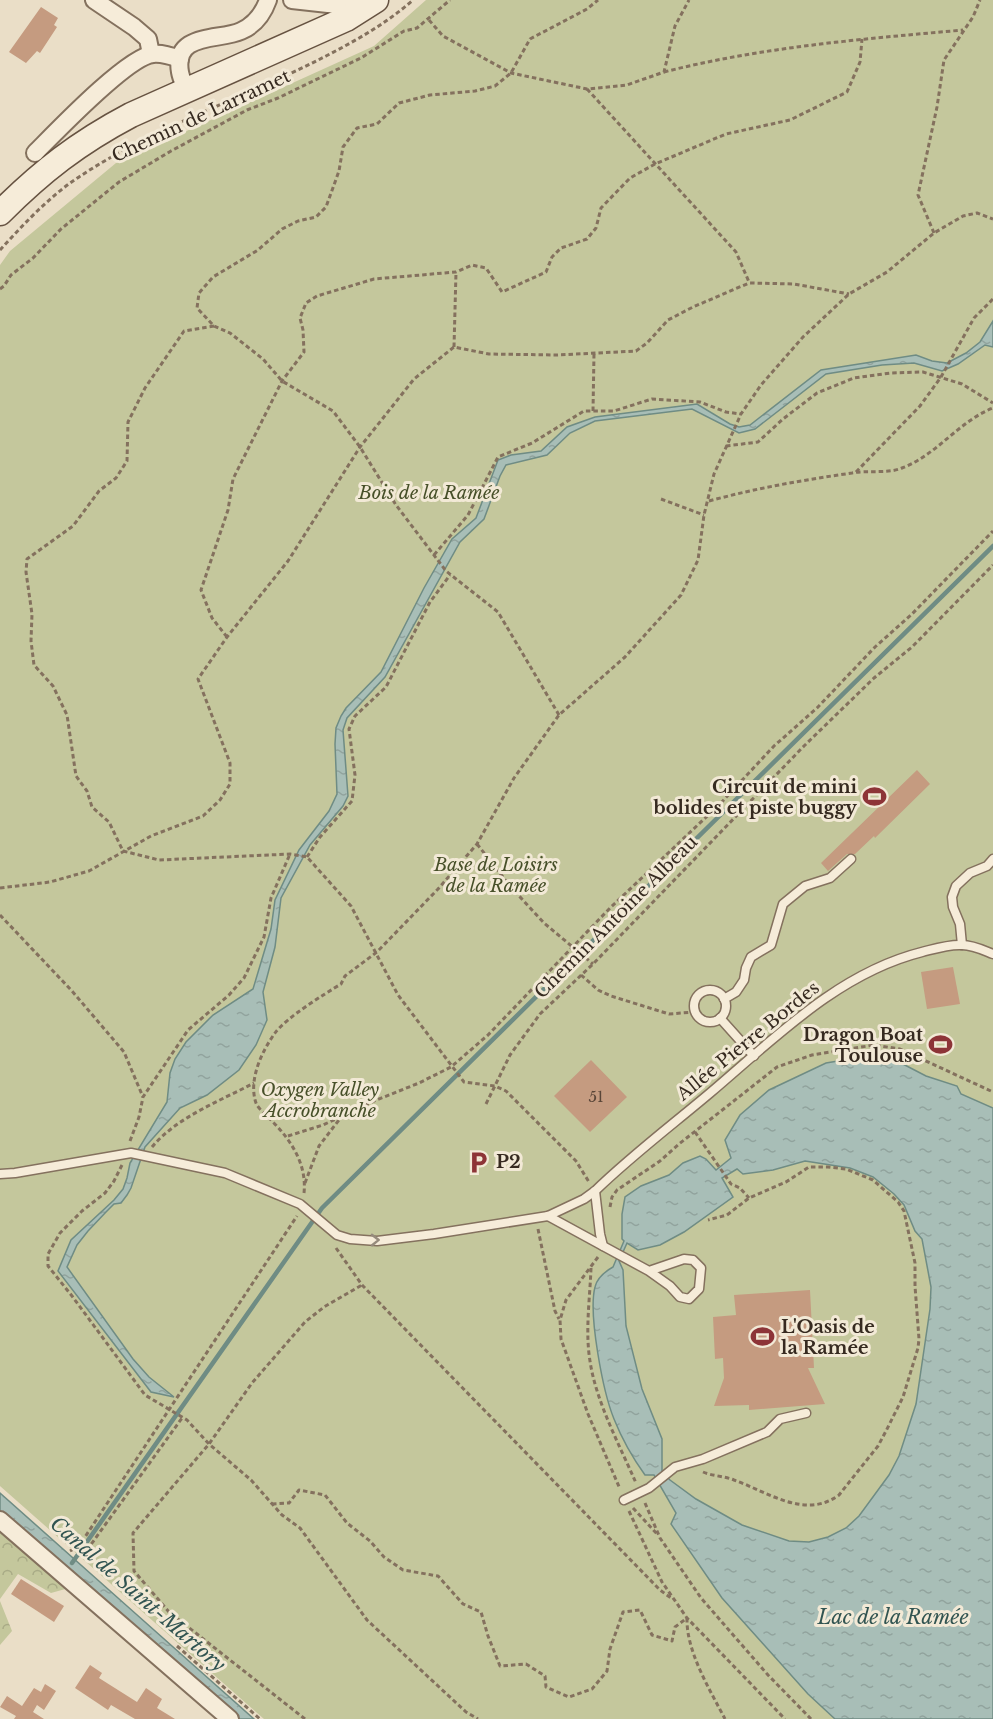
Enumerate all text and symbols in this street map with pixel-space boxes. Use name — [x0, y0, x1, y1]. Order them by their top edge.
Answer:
street label: Chemin de Larramet — [108, 65, 294, 167]
park label: Bois de la Ramée — [358, 482, 499, 504]
place label: Circuit de mini bolides et piste buggy — [653, 776, 857, 819]
sports icon: Circuit de mini bolides et piste buggy — [862, 784, 888, 810]
street label: Chemin Antoine Albeau — [530, 831, 702, 1003]
park label: Base de Loisirs de la Ramée — [433, 854, 558, 897]
street label: Allée Pierre Bordes — [671, 977, 824, 1106]
place label: Dragon Boat Toulouse — [803, 1024, 923, 1067]
sports icon: Dragon Boat Toulouse — [928, 1032, 954, 1058]
park label: Oxygen Valley Accrobranche — [261, 1079, 380, 1122]
house number: 51 — [588, 1087, 604, 1106]
parking icon: P2 — [465, 1149, 491, 1175]
place label: P2 — [496, 1151, 521, 1173]
one-way arrow — [371, 1234, 380, 1246]
place label: L'Oasis de la Ramée — [781, 1316, 875, 1359]
sports icon: L'Oasis de la Ramée — [750, 1324, 776, 1350]
water label: Canal de Saint-Martory — [46, 1511, 231, 1677]
water label: Lac de la Ramée — [816, 1605, 969, 1629]

